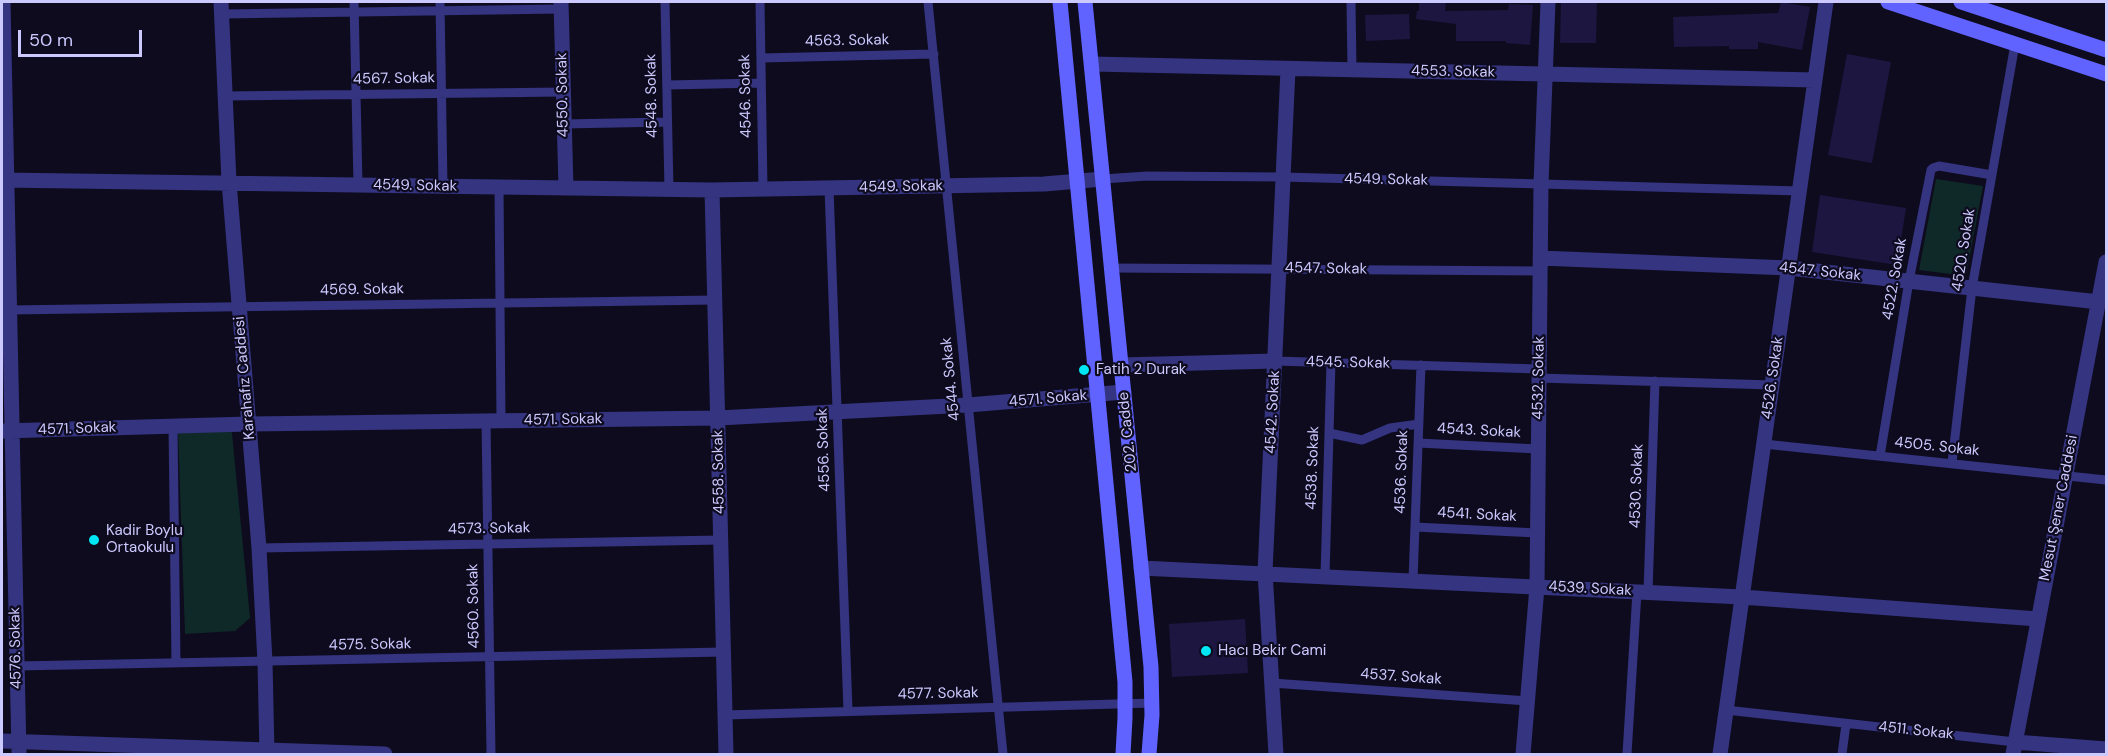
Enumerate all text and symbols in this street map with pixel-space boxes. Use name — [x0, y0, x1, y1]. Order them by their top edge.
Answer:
scale bar — [21, 18, 146, 56]
text: 50 m — [29, 28, 73, 52]
street label: 4563. Sokak — [805, 31, 889, 51]
street label: 4550. Sokak — [553, 52, 573, 138]
street label: 4548. Sokak — [642, 54, 662, 138]
street label: 4546. Sokak — [736, 54, 756, 138]
street label: 4553. Sokak — [1411, 62, 1495, 82]
street label: 4567. Sokak — [353, 69, 435, 89]
street label: 4549. Sokak — [1344, 170, 1428, 190]
street label: 4549. Sokak — [373, 176, 457, 196]
street label: 4549. Sokak — [859, 177, 943, 197]
street label: 4520. Sokak — [1949, 207, 1979, 293]
street label: 4522. Sokak — [1879, 237, 1911, 321]
street label: 4547. Sokak — [1285, 259, 1367, 279]
street label: 4547. Sokak — [1778, 259, 1862, 285]
street label: 4569. Sokak — [320, 280, 404, 300]
street label: Karahafız Caddesi — [231, 316, 259, 440]
street label: 4544. Sokak — [938, 336, 964, 422]
street label: 4532. Sokak — [1529, 336, 1549, 420]
street label: 4526. Sokak — [1758, 336, 1788, 420]
street label: 4545. Sokak — [1306, 353, 1390, 373]
place label: Fatih 2 Durak — [1096, 361, 1186, 379]
marker: Fatih 2 Durak — [1077, 363, 1091, 377]
street label: 4542. Sokak — [1262, 370, 1284, 454]
street label: 4571. Sokak — [1008, 387, 1088, 411]
street label: 202. Cadde — [1115, 391, 1141, 473]
street label: 4556. Sokak — [814, 408, 834, 492]
street label: 4571. Sokak — [524, 410, 602, 430]
street label: 4571. Sokak — [37, 419, 117, 439]
street label: 4543. Sokak — [1437, 420, 1521, 442]
street label: 4538. Sokak — [1303, 426, 1323, 510]
street label: 4558. Sokak — [709, 430, 729, 514]
street label: 4536. Sokak — [1392, 430, 1412, 514]
street label: Mesut Şener Caddesi — [2036, 433, 2082, 583]
street label: 4505. Sokak — [1894, 434, 1980, 460]
street label: 4530. Sokak — [1627, 443, 1647, 529]
street label: 4541. Sokak — [1437, 504, 1517, 526]
street label: 4573. Sokak — [448, 519, 530, 539]
place label: Kadir Boylu Ortaokulu — [106, 522, 183, 557]
marker: Kadir Boylu Ortaokulu — [87, 533, 101, 547]
street label: 4560. Sokak — [464, 563, 484, 649]
street label: 4539. Sokak — [1548, 578, 1632, 600]
street label: 4576. Sokak — [6, 607, 26, 689]
street label: 4575. Sokak — [329, 635, 411, 655]
place label: Hacı Bekir Cami — [1218, 642, 1326, 660]
marker: Hacı Bekir Cami — [1199, 644, 1213, 658]
street label: 4537. Sokak — [1360, 665, 1442, 689]
street label: 4577. Sokak — [897, 684, 979, 704]
street label: 4511. Sokak — [1878, 718, 1954, 744]

